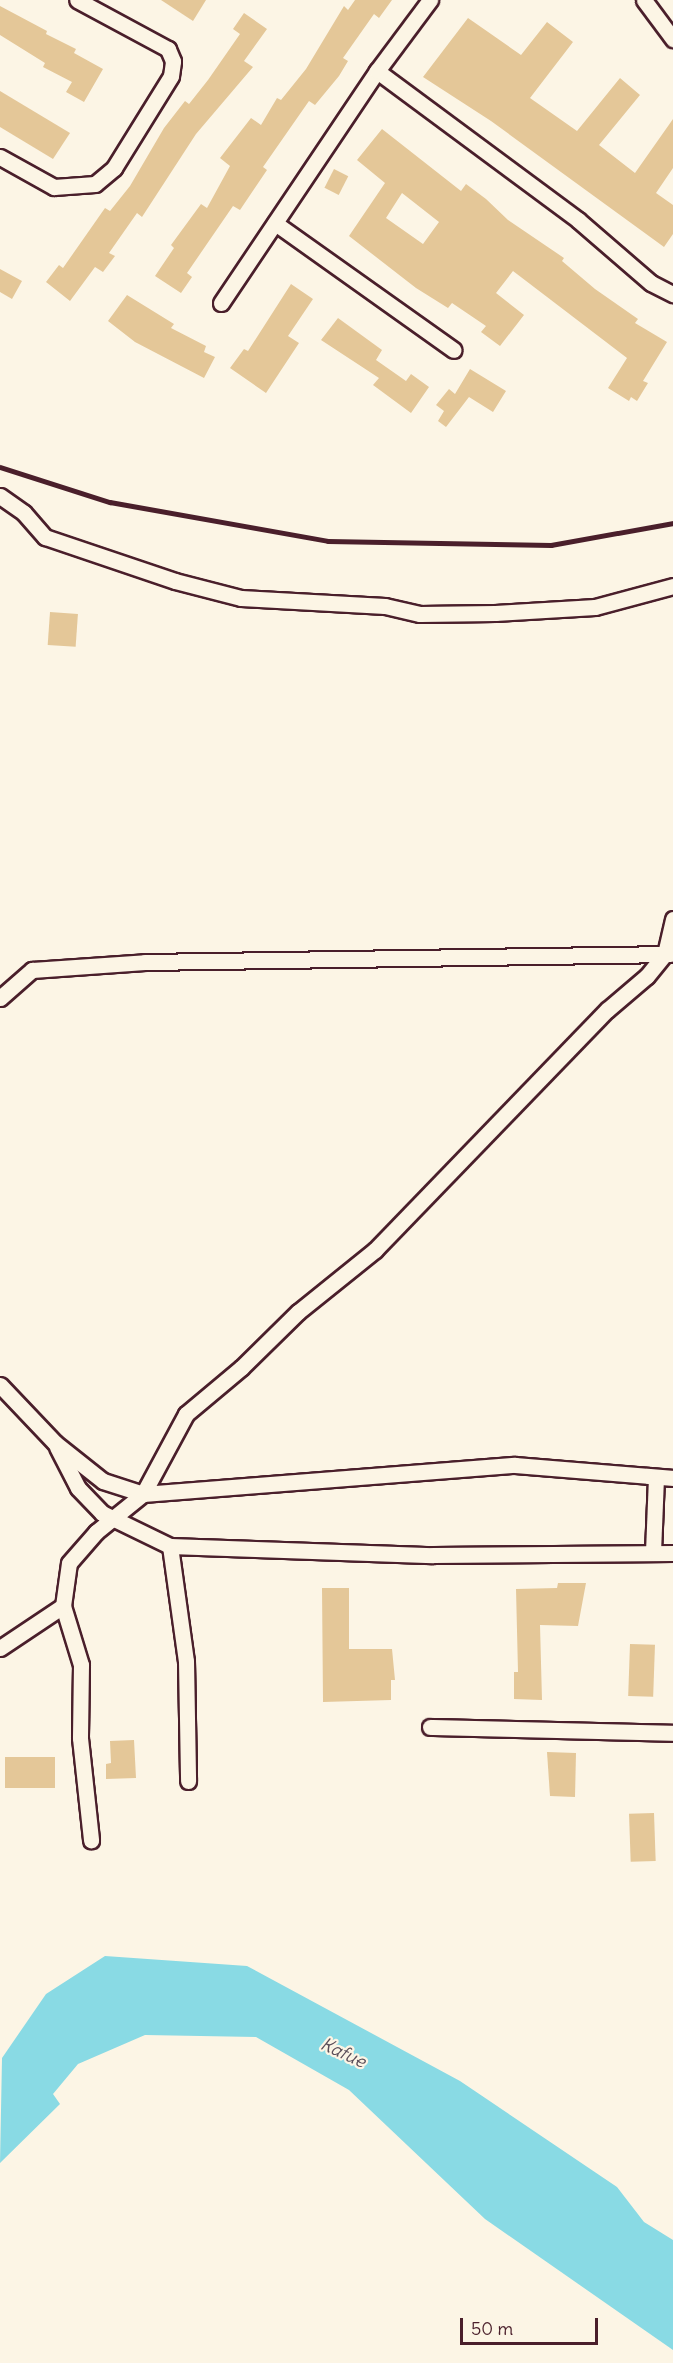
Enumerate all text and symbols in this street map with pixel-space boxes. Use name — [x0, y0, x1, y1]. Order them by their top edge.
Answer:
water label: Kafue — [317, 2033, 369, 2073]
scale bar — [463, 2306, 601, 2344]
text: 50 m — [471, 2317, 513, 2340]

